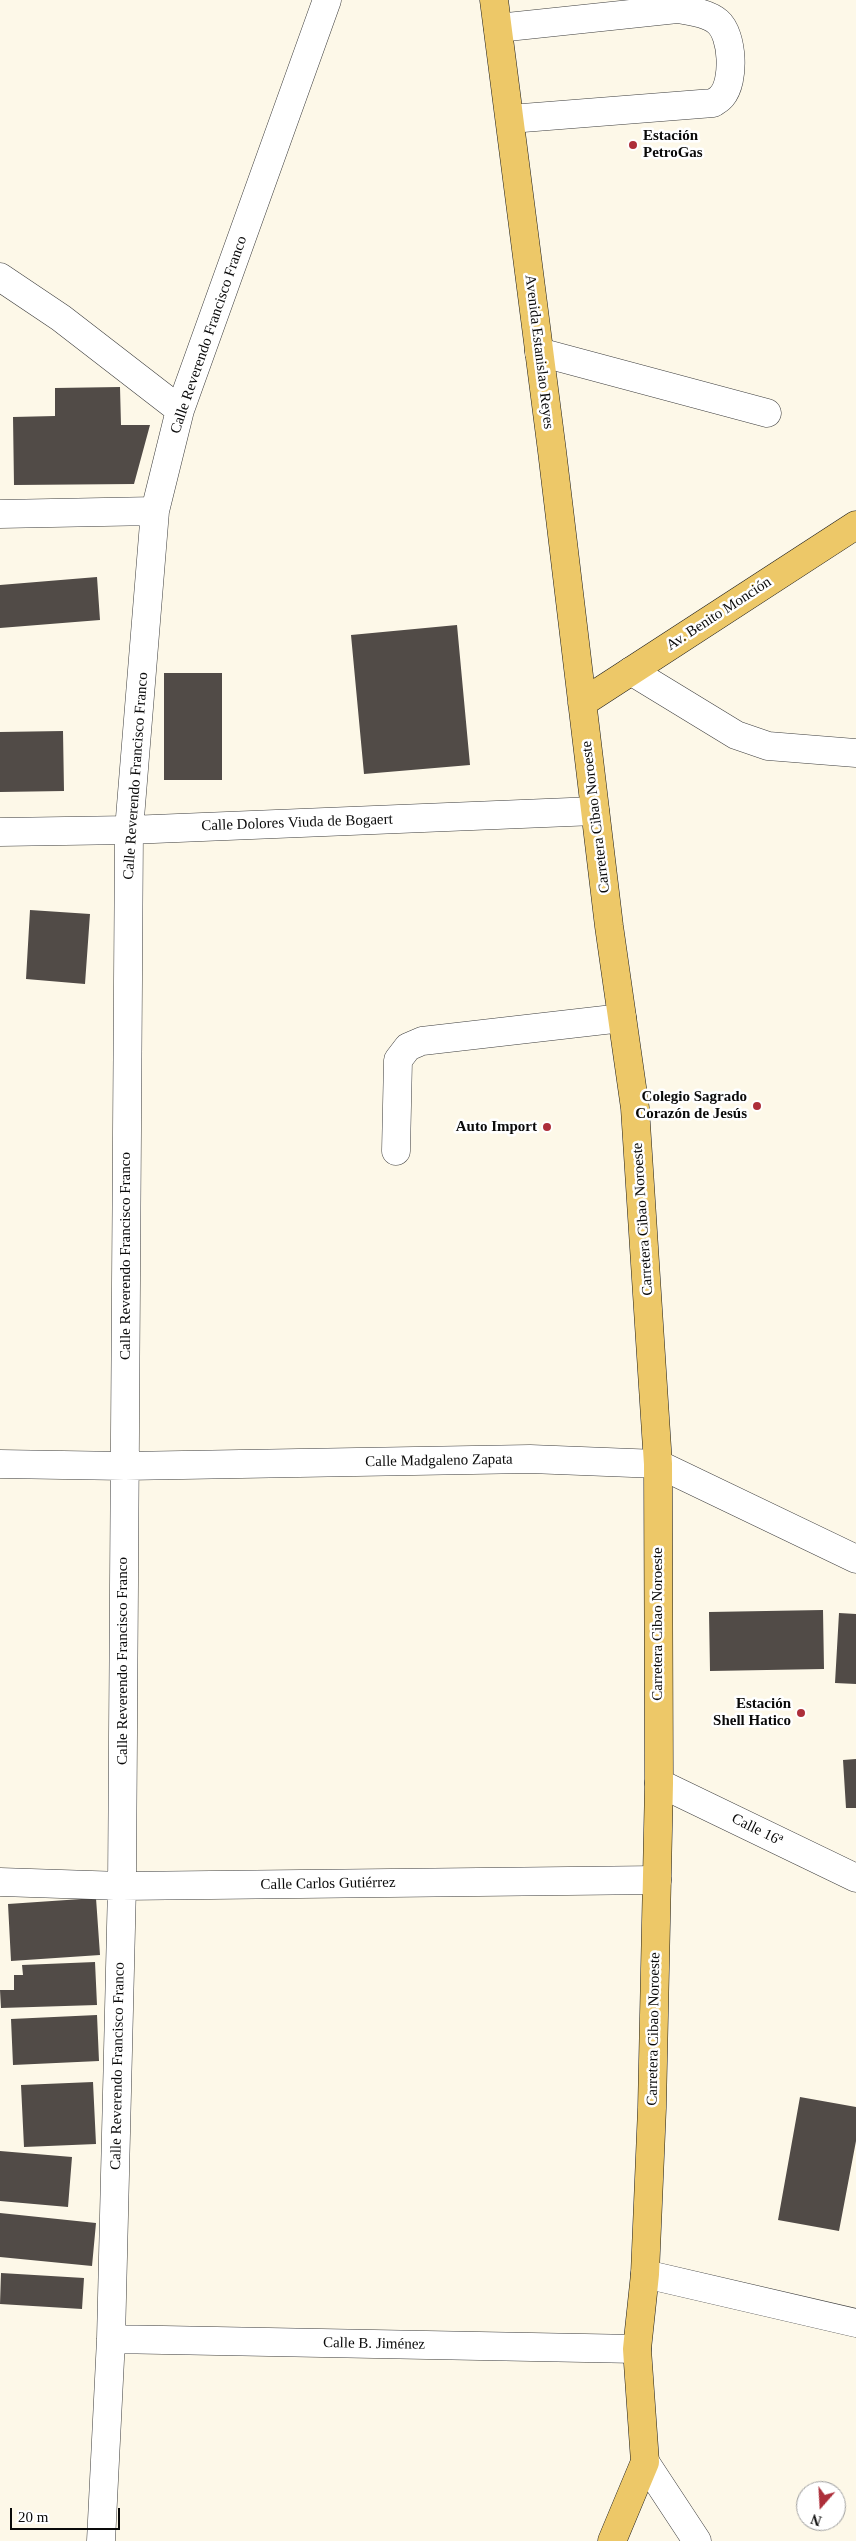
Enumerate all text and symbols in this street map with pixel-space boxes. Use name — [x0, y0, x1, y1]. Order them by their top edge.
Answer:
place label: Estación PetroGas — [643, 127, 703, 162]
marker: Estación PetroGas — [627, 139, 639, 151]
street label: Calle Reverendo Francisco Franco — [167, 234, 251, 436]
street label: Avenida Estanislao Reyes — [521, 274, 557, 430]
street label: Av. Benito Monción — [663, 573, 775, 655]
street label: Calle Reverendo Francisco Franco — [120, 672, 152, 880]
street label: Carretera Cibao Noroeste — [578, 740, 614, 894]
street label: Calle Dolores Viuda de Bogaert — [201, 811, 393, 835]
place label: Colegio Sagrado Corazón de Jesús — [635, 1088, 747, 1123]
marker: Colegio Sagrado Corazón de Jesús — [751, 1100, 763, 1112]
place label: Auto Import — [456, 1118, 537, 1136]
marker: Auto Import — [541, 1121, 553, 1133]
street label: Carretera Cibao Noroeste — [629, 1142, 657, 1296]
street label: Calle Reverendo Francisco Franco — [117, 1152, 135, 1360]
street label: Calle Madgaleno Zapata — [365, 1451, 513, 1471]
street label: Carretera Cibao Noroeste — [649, 1547, 667, 1701]
street label: Calle Reverendo Francisco Franco — [114, 1557, 132, 1765]
place label: Estación Shell Hatico — [713, 1695, 791, 1730]
marker: Estación Shell Hatico — [795, 1707, 807, 1719]
street label: Calle 16ª — [729, 1810, 785, 1850]
street label: Calle Carlos Gutiérrez — [260, 1874, 396, 1894]
street label: Carretera Cibao Noroeste — [644, 1952, 664, 2106]
street label: Calle Reverendo Francisco Franco — [107, 1962, 129, 2170]
street label: Calle B. Jiménez — [323, 2334, 425, 2354]
north arrow — [796, 2481, 846, 2531]
scale bar — [12, 2498, 122, 2530]
text: 20 m — [18, 2509, 48, 2525]
text: N — [809, 2511, 824, 2528]

